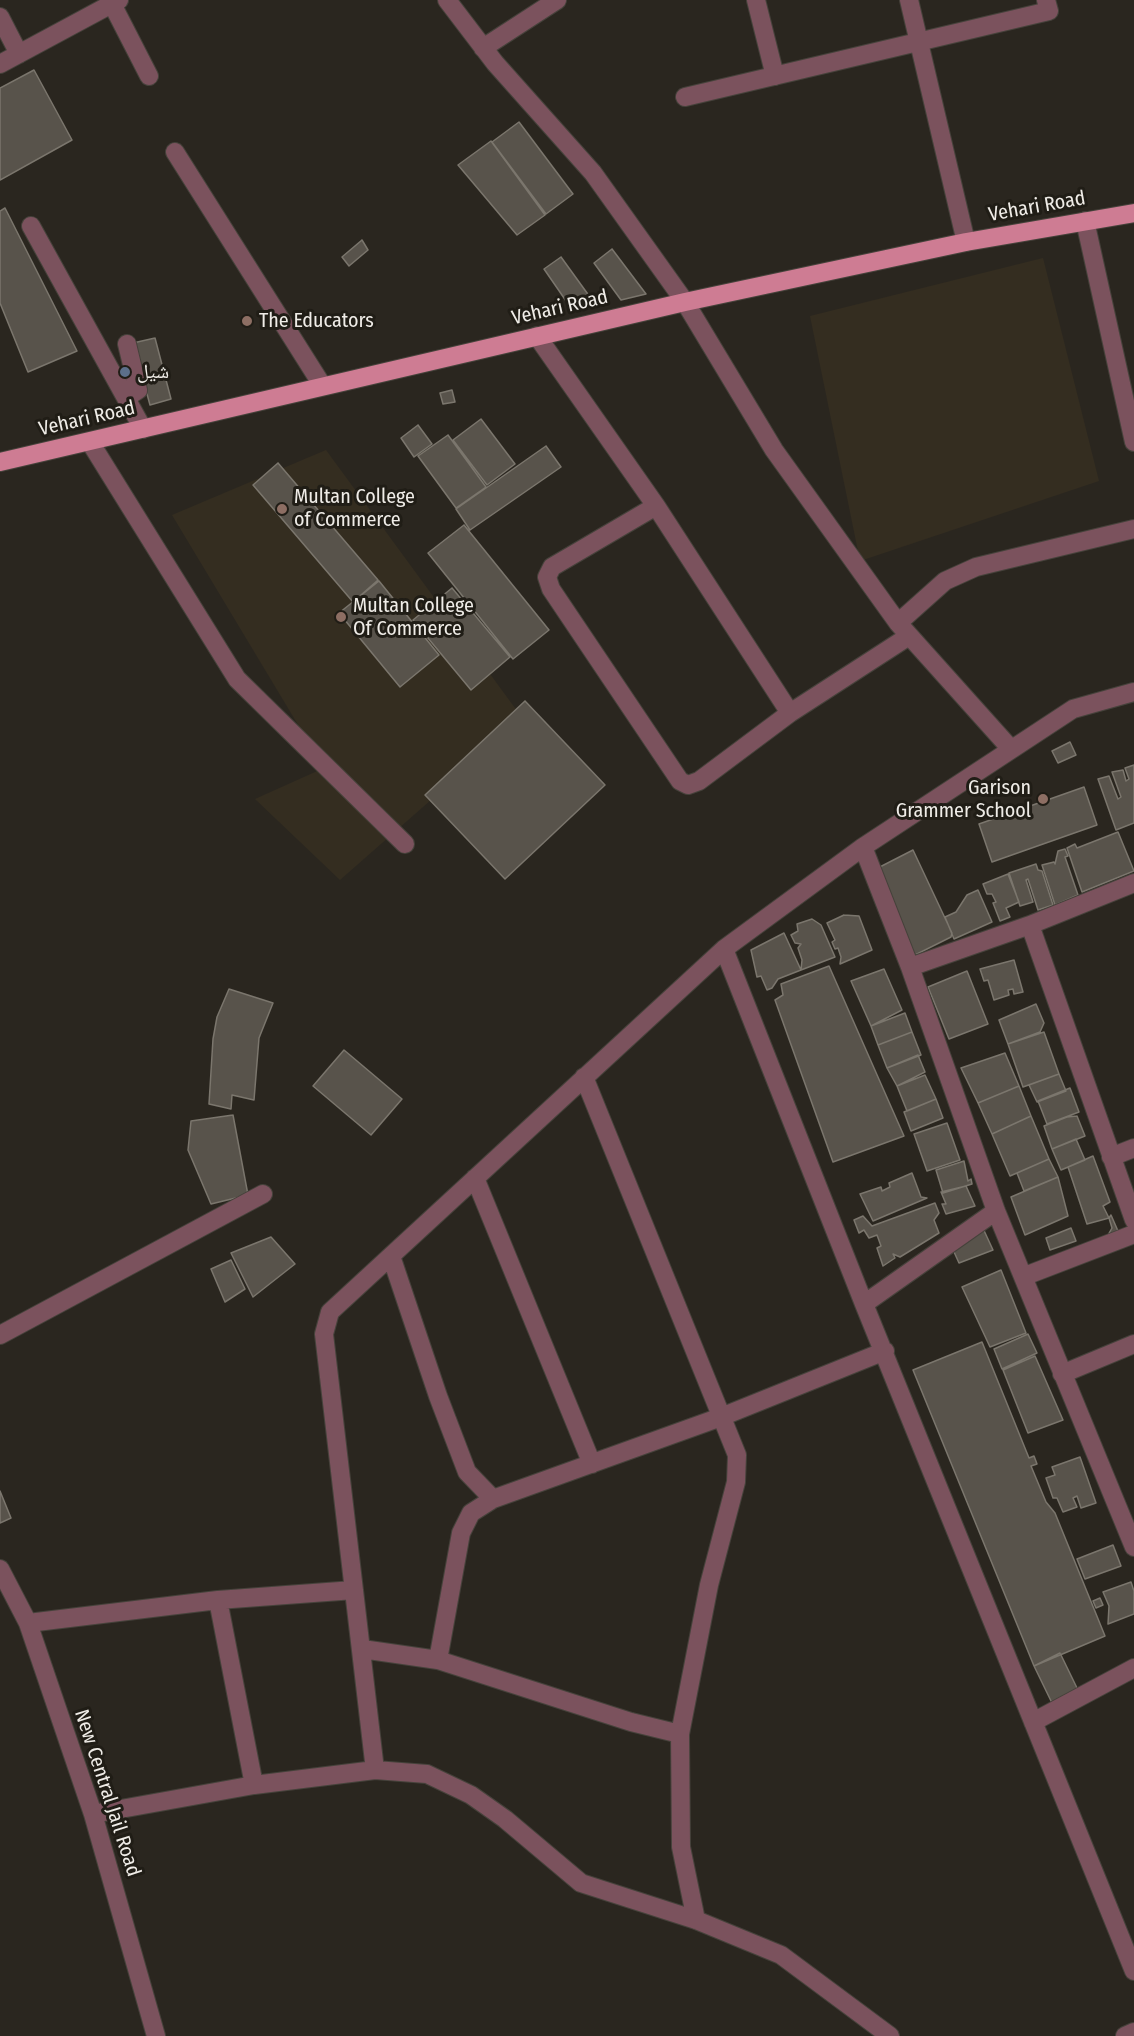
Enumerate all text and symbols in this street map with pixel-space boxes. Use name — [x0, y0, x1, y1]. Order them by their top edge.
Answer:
street label: Vehari Road — [987, 187, 1087, 227]
street label: Vehari Road — [510, 285, 610, 331]
place label: The Educators — [259, 309, 374, 333]
marker: The Educators — [240, 314, 254, 328]
place label: شیل — [137, 360, 169, 384]
marker: شیل — [118, 365, 132, 379]
street label: Vehari Road — [37, 396, 137, 442]
place label: Multan College of Commerce — [294, 485, 415, 532]
marker: Multan College of Commerce — [275, 502, 289, 516]
place label: Multan College Of Commerce — [353, 594, 474, 641]
marker: Multan College Of Commerce — [334, 610, 348, 624]
place label: Garison Grammer School — [896, 776, 1031, 823]
marker: Garison Grammer School — [1036, 792, 1050, 806]
street label: New Central Jail Road — [69, 1706, 145, 1880]

